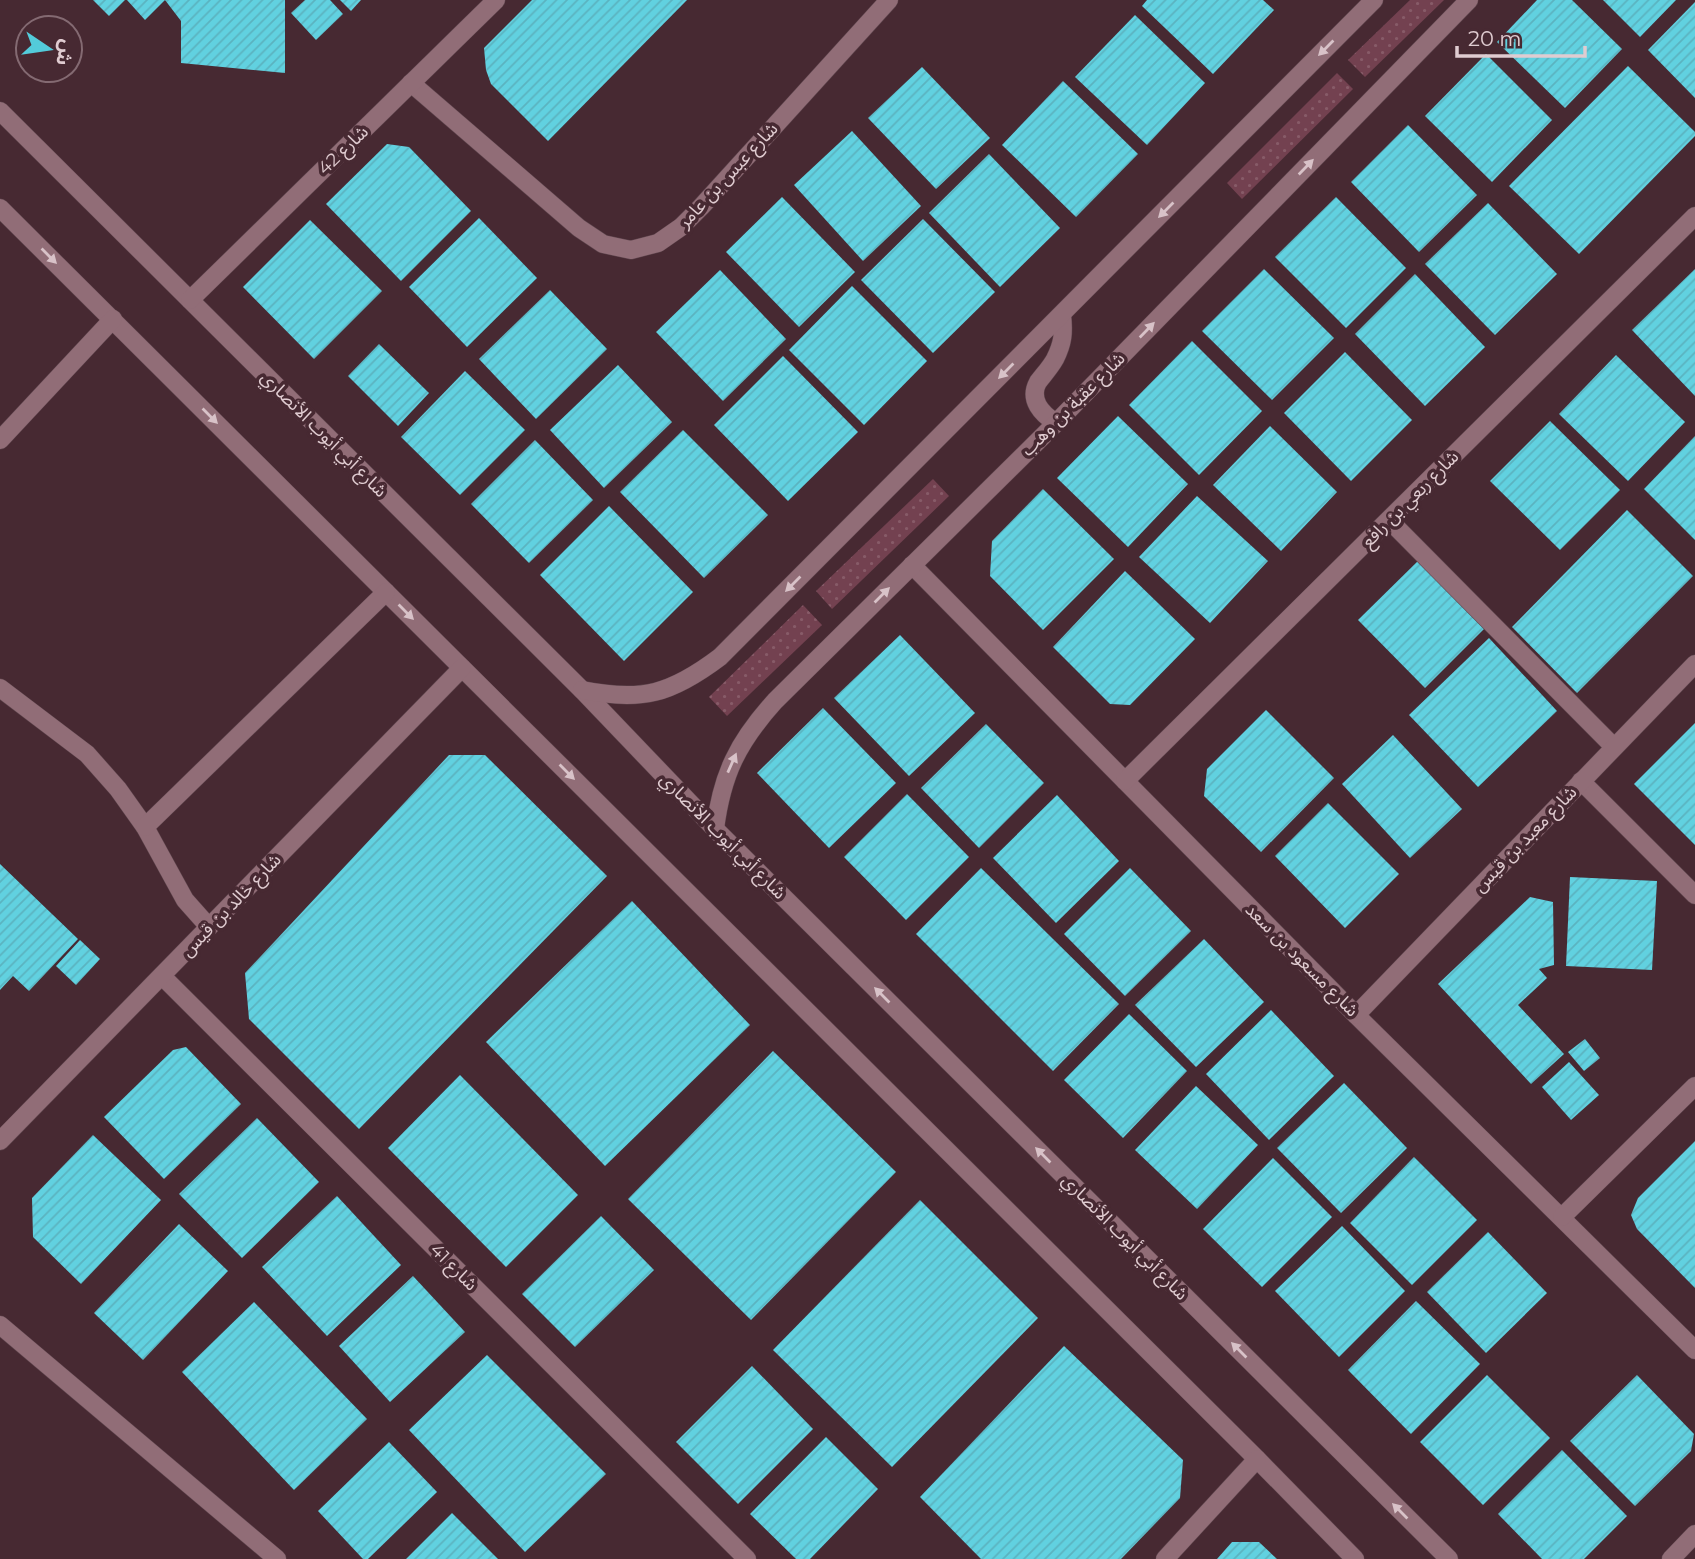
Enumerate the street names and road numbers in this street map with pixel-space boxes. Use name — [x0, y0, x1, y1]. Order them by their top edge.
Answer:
street label: شارع عبس بن عامر — [673, 118, 785, 235]
street label: شارع 42 — [313, 121, 375, 182]
street label: شارع عقبة بن وهب — [1016, 347, 1132, 463]
street label: شارع أبي أيوب الأنصاري — [254, 366, 392, 504]
street label: شارع ربعي بن رافع — [1357, 446, 1465, 554]
street label: شارع أبي أيوب الأنصاري — [653, 768, 791, 906]
street label: شارع معبد بن قيس — [1469, 781, 1583, 899]
street label: شارع خالد بن قيس — [176, 849, 288, 963]
street label: شارع مسعود بن سعد — [1239, 899, 1363, 1023]
street label: شارع أبي أيوب الأنصاري — [1055, 1169, 1193, 1307]
street label: شارع 41 — [424, 1239, 482, 1297]

